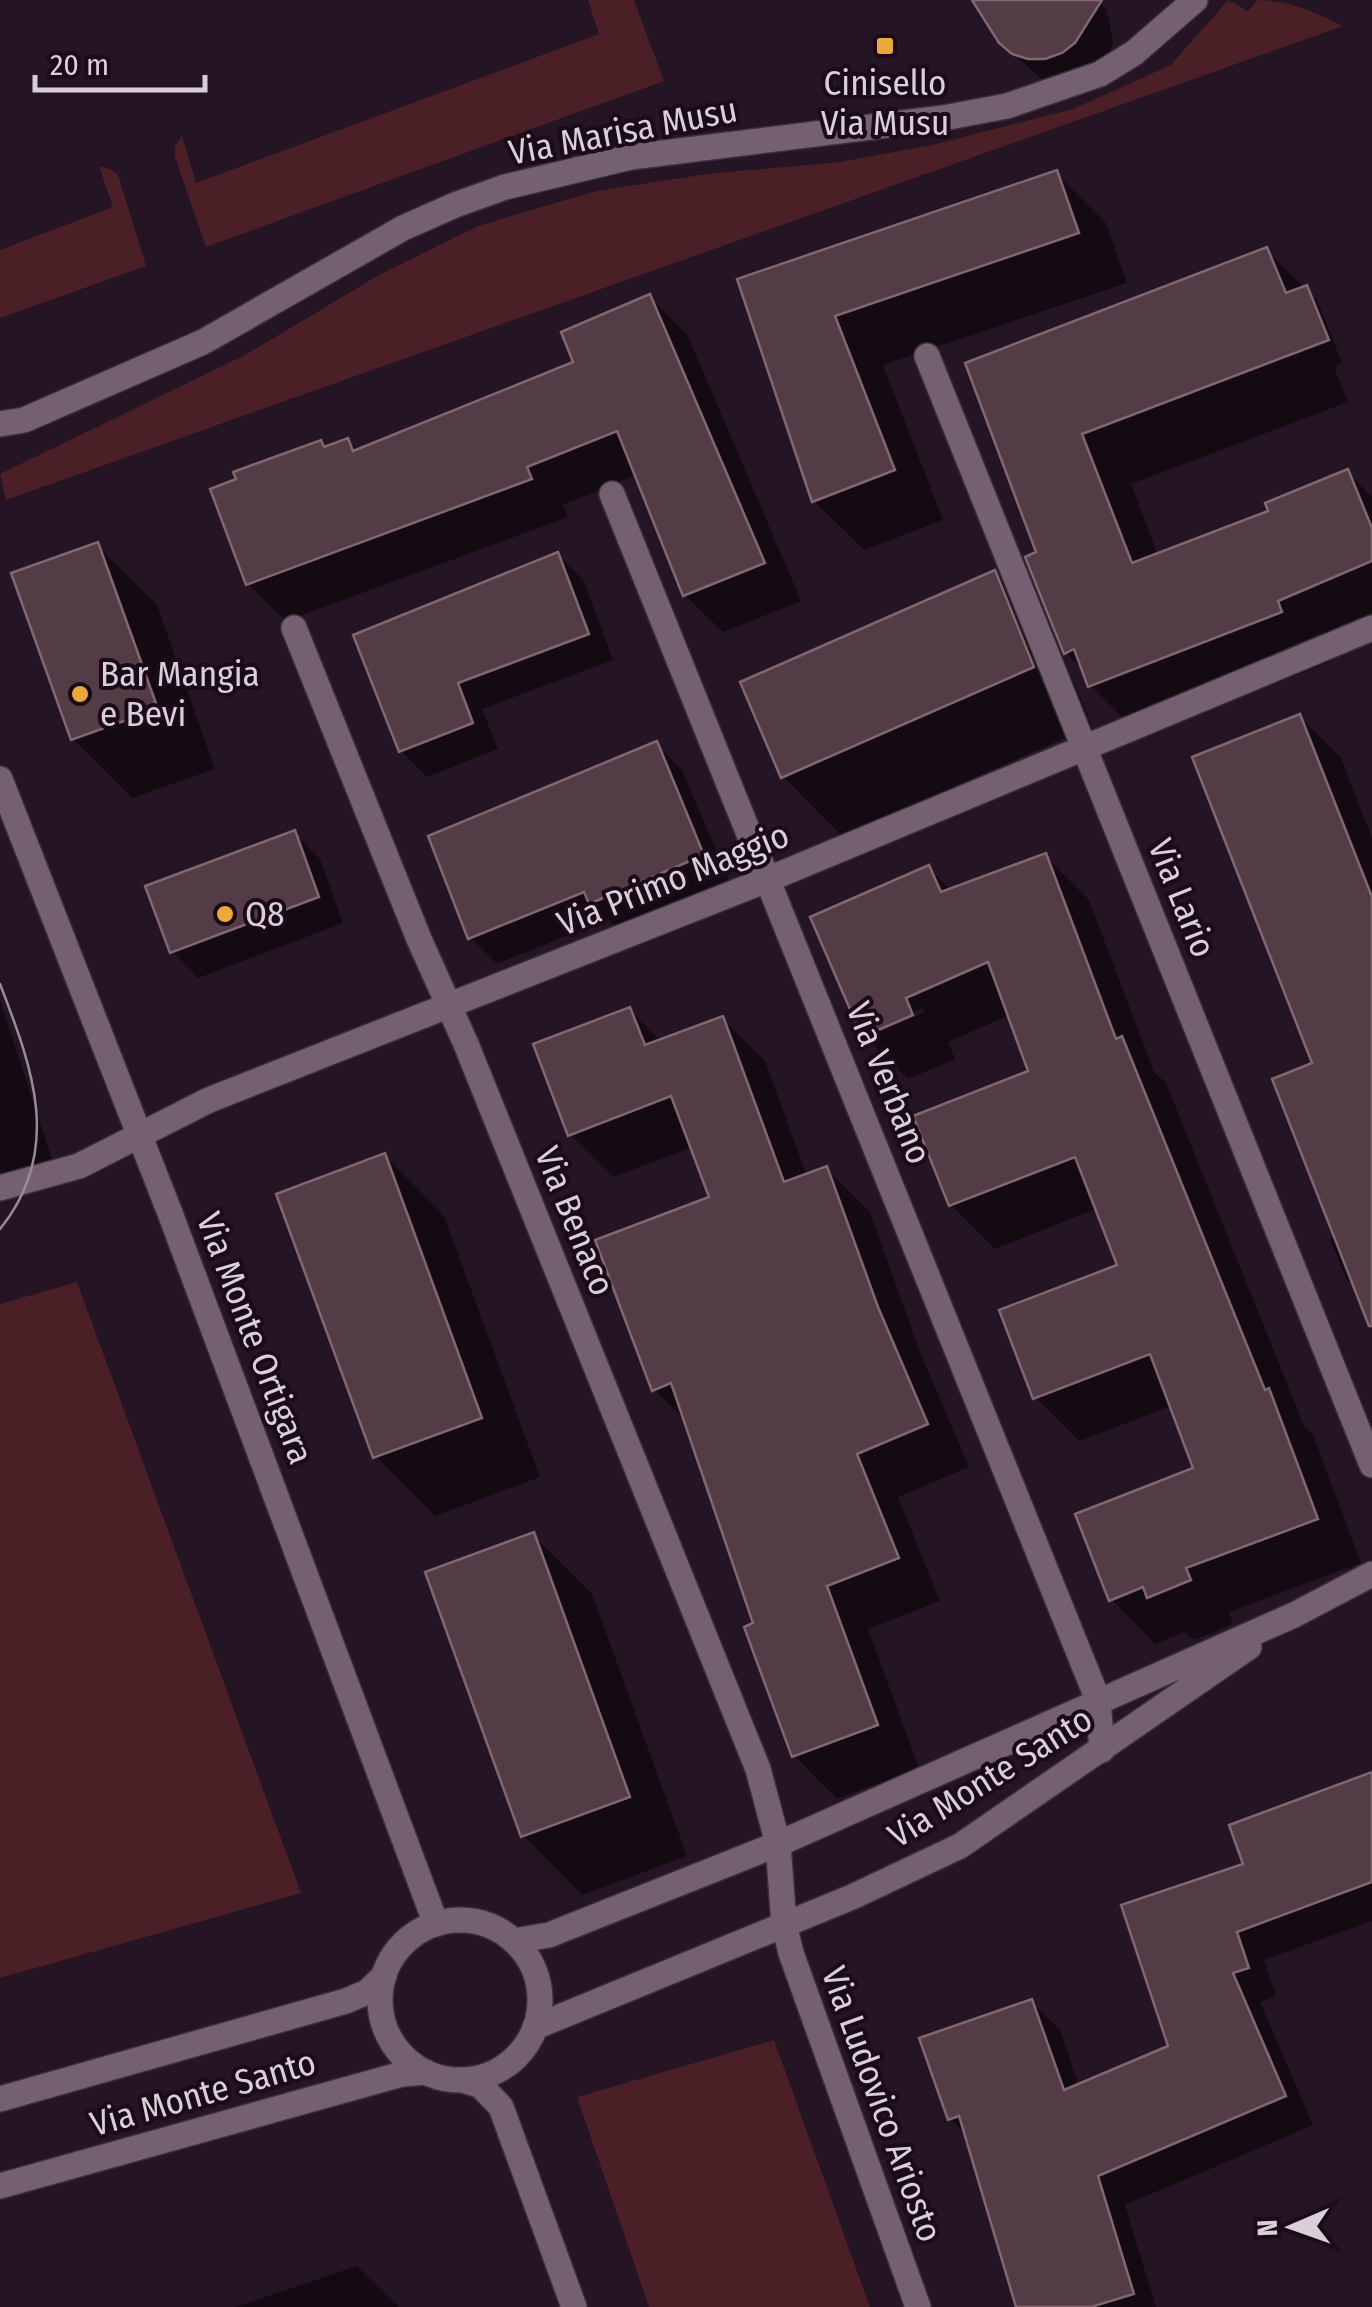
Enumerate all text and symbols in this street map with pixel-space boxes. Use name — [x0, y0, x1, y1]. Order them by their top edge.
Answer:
scale bar — [35, 30, 205, 92]
marker: Cinisello Via Musu — [874, 35, 896, 57]
text: 20 m — [50, 47, 109, 83]
place label: Cinisello Via Musu — [821, 62, 949, 144]
street label: Via Marisa Musu — [505, 88, 741, 174]
place label: Bar Mangia e Bevi — [100, 653, 260, 735]
marker: Bar Mangia e Bevi — [69, 683, 91, 705]
street label: Via Primo Maggio — [551, 813, 795, 945]
street label: Via Lario — [1139, 833, 1225, 963]
place label: Q8 — [245, 893, 284, 935]
marker: Q8 — [214, 903, 236, 925]
street label: Via Verbano — [838, 996, 940, 1170]
street label: Via Benaco — [526, 1140, 624, 1302]
street label: Via Monte Ortigara — [188, 1206, 322, 1470]
street label: Via Monte Santo — [880, 1698, 1100, 1856]
street label: Via Ludovico Ariosto — [813, 1961, 951, 2247]
street label: Via Monte Santo — [85, 2041, 321, 2145]
north arrow — [1242, 2177, 1342, 2277]
text: N — [1251, 2219, 1284, 2237]

